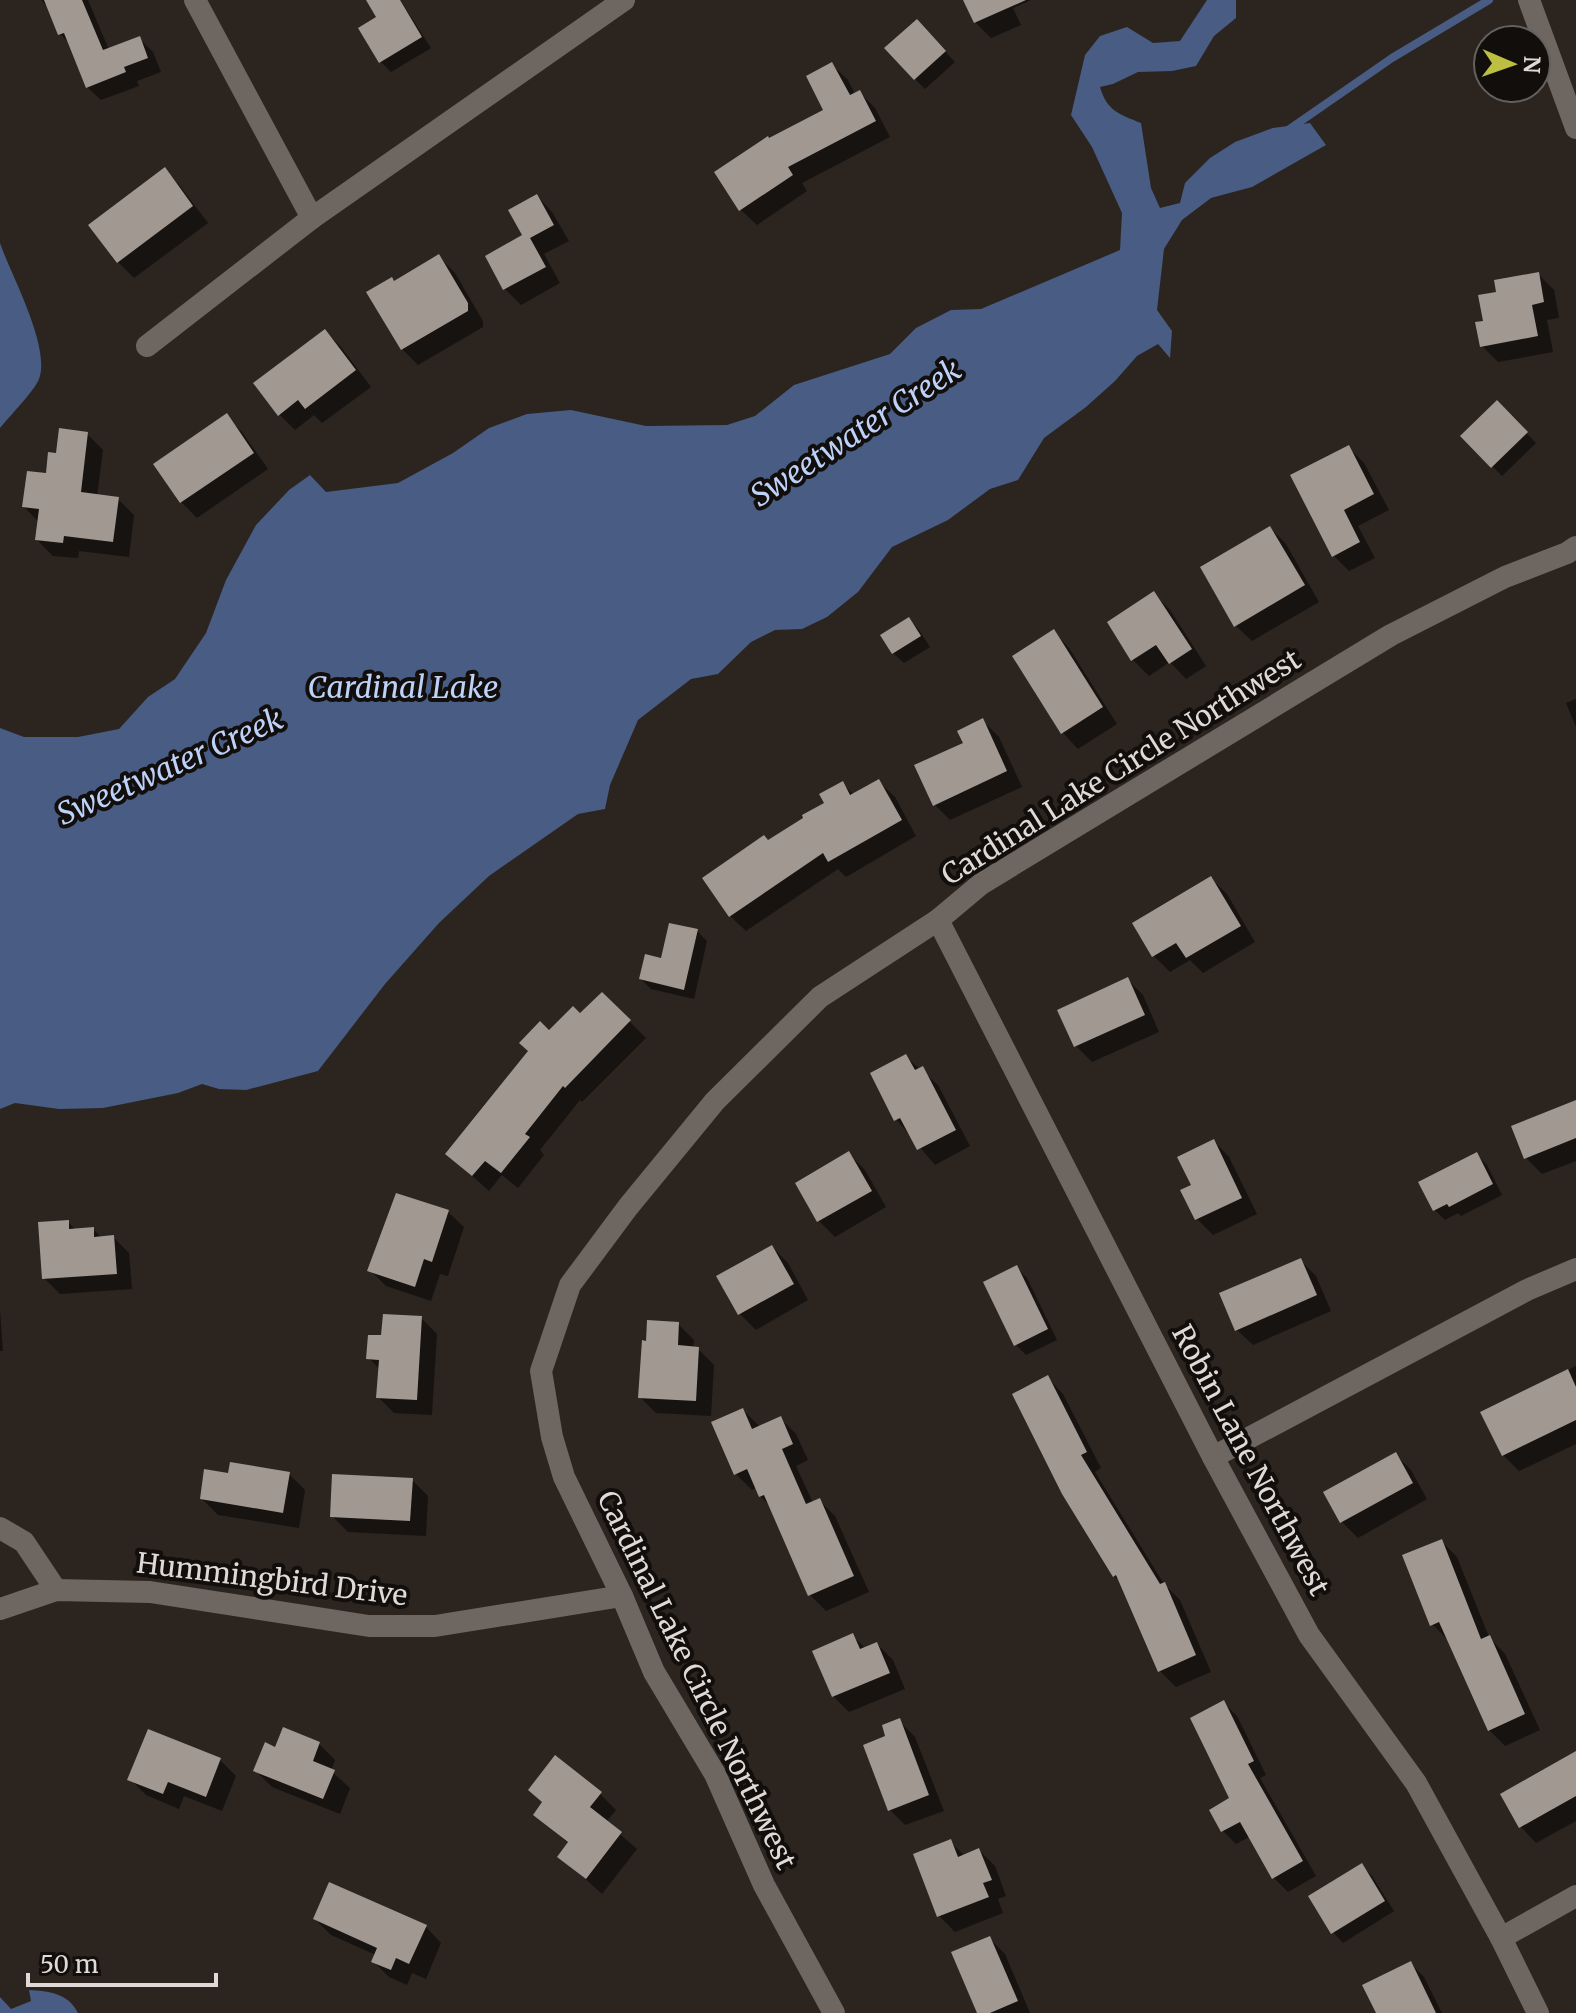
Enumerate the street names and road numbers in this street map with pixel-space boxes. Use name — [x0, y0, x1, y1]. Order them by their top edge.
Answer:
street label: Cardinal Lake Circle Northwest — [935, 641, 1307, 893]
street label: Robin Lane Northwest — [1164, 1318, 1338, 1602]
street label: Cardinal Lake Circle Northwest — [589, 1485, 805, 1875]
street label: Hummingbird Drive — [135, 1545, 409, 1613]

